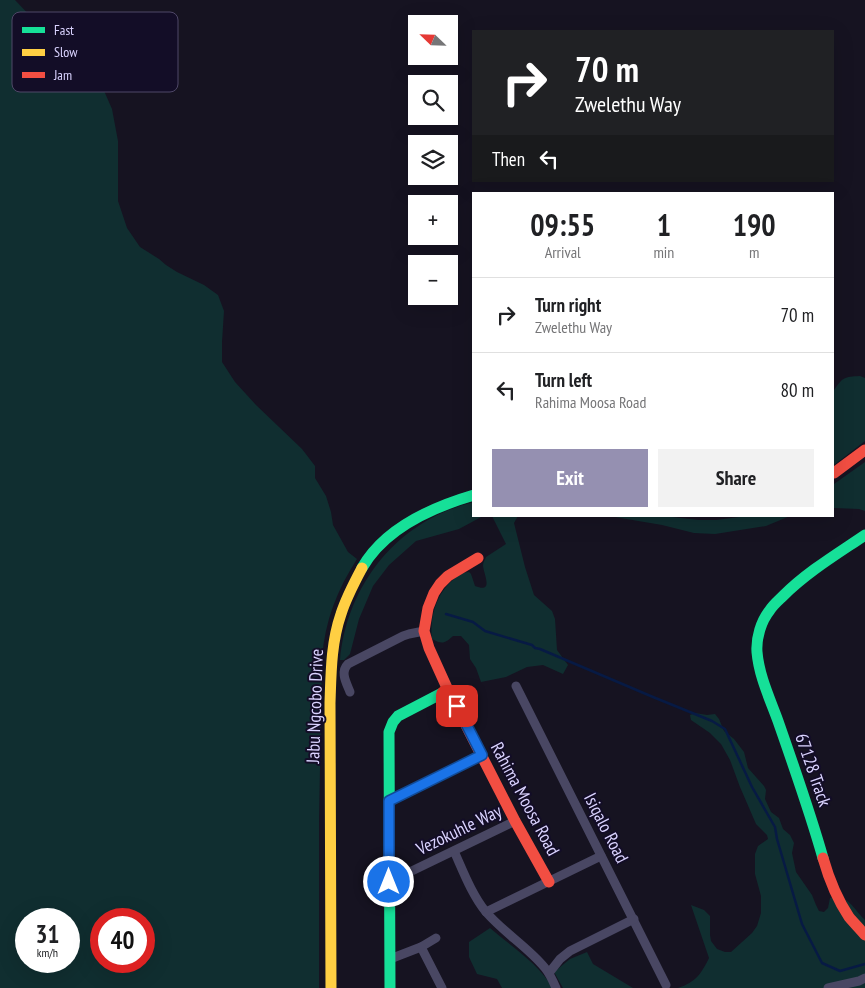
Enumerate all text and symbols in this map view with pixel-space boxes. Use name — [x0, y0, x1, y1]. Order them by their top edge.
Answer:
legend — [12, 12, 178, 92]
north arrow — [408, 15, 458, 65]
map controls — [408, 15, 458, 305]
text: Fast — [54, 21, 74, 39]
text: Slow — [54, 43, 78, 61]
text: 70 m — [575, 46, 639, 92]
icon: right — [492, 50, 557, 115]
text: Jam — [53, 66, 72, 84]
button: search — [408, 75, 458, 125]
text: Zwelethu Way — [575, 90, 681, 118]
button: layers — [408, 135, 458, 185]
icon: left — [535, 145, 563, 173]
text: Then — [492, 147, 525, 171]
button: + — [408, 195, 458, 245]
text: 09:55 — [530, 205, 595, 244]
text: 1 — [657, 205, 671, 244]
text: 190 — [733, 205, 776, 244]
text: Arrival — [545, 242, 581, 262]
text: min — [653, 242, 674, 262]
text: m — [749, 242, 759, 262]
button: − — [408, 255, 458, 305]
text: Turn right — [535, 293, 601, 317]
icon: right — [492, 301, 520, 329]
text: 70 m — [781, 303, 814, 327]
text: Zwelethu Way — [535, 317, 612, 337]
text: Turn left — [535, 368, 592, 392]
icon: left — [492, 376, 520, 404]
text: 80 m — [781, 378, 814, 402]
text: Rahima Moosa Road — [535, 392, 646, 412]
button: Exit — [492, 449, 648, 507]
button: Share — [658, 449, 814, 507]
street label: Jabu Ngcobo Drive — [301, 648, 328, 765]
pin — [436, 685, 478, 727]
icon: arrive — [443, 692, 471, 720]
street label: 67128 Track — [790, 730, 837, 809]
street label: Rahima Moosa Road — [486, 738, 565, 859]
street label: Isiqalo Road — [579, 789, 634, 867]
street label: Vezokuhle Way — [411, 799, 505, 861]
position arrow — [362, 855, 414, 907]
speed limit sign: 40 — [90, 908, 155, 973]
text: 31 — [36, 918, 59, 950]
text: km/h — [37, 945, 58, 960]

